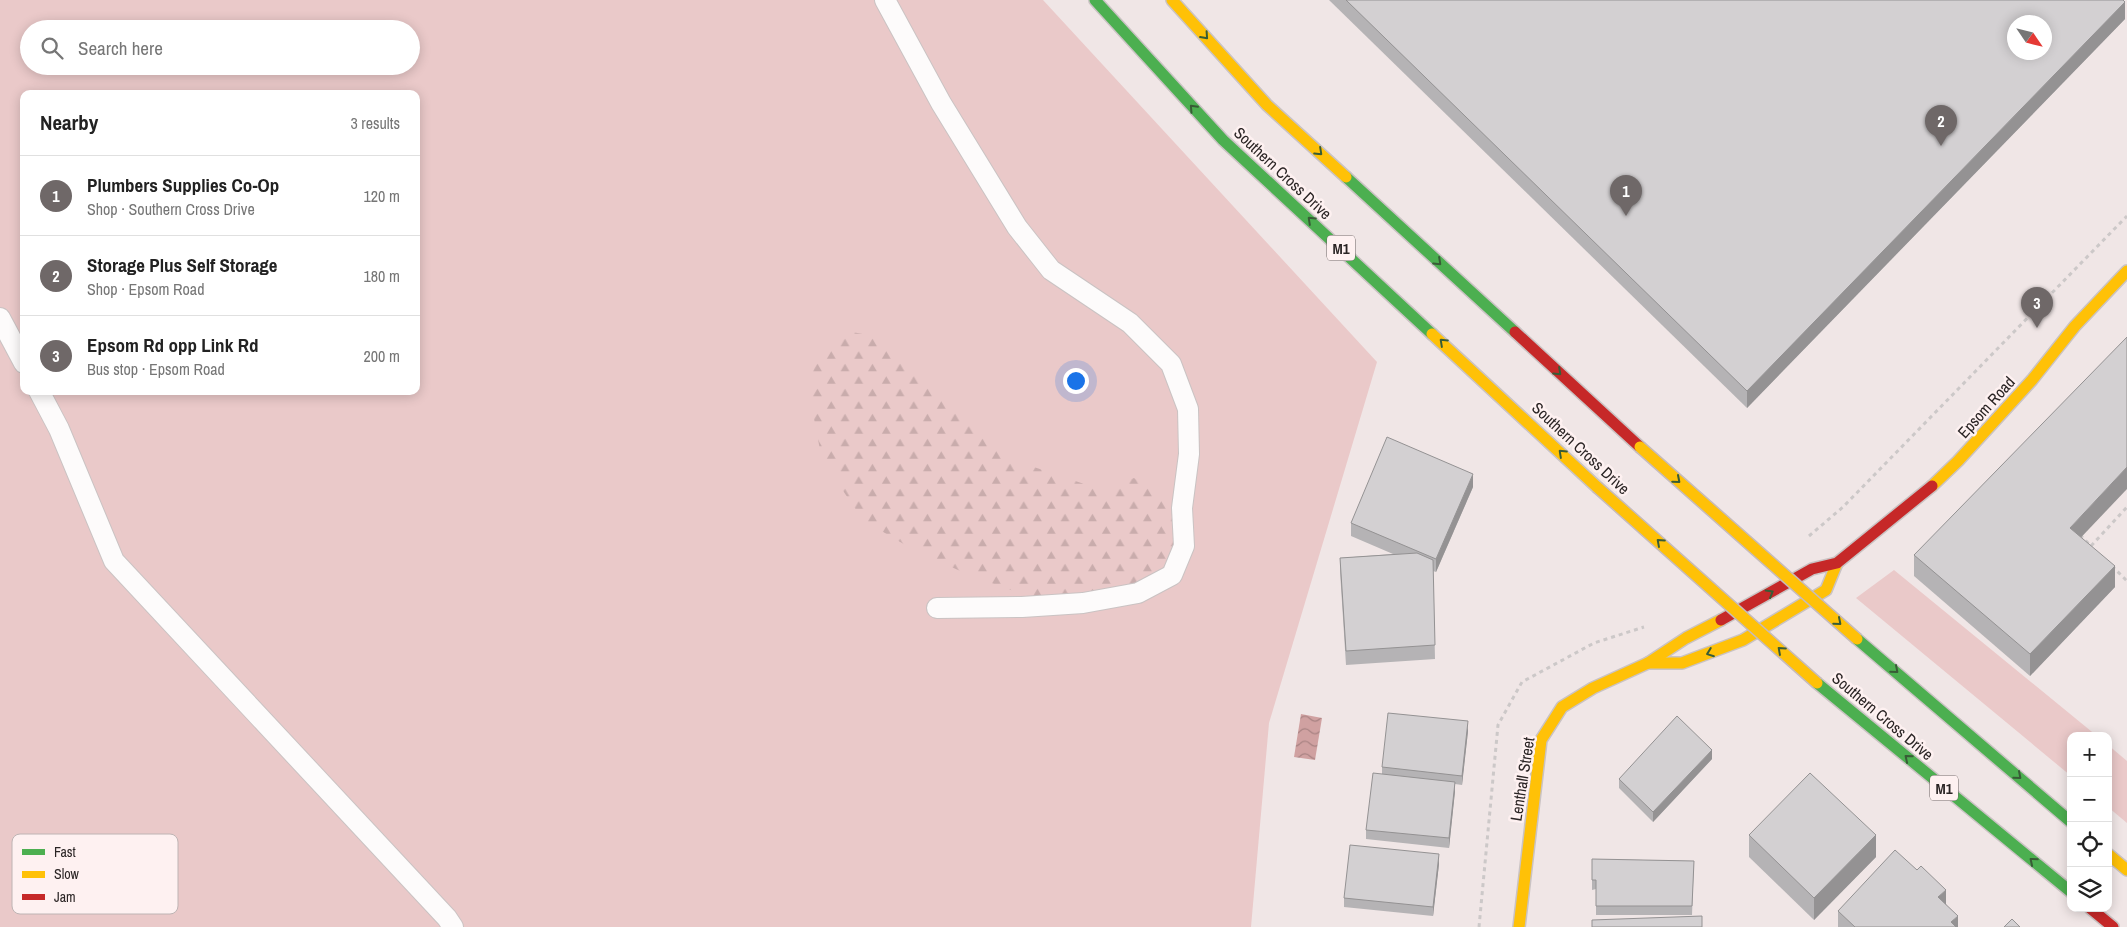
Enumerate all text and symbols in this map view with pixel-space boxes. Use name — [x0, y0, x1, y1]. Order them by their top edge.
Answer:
north arrow — [2007, 15, 2052, 60]
search box — [20, 20, 420, 75]
one-way arrow — [1199, 30, 1208, 39]
icon: search — [38, 34, 66, 62]
text: Search here — [78, 35, 163, 61]
one-way arrow — [1190, 104, 1199, 113]
pin: 2 — [1925, 105, 1957, 146]
text: Nearby — [40, 108, 98, 137]
text: 3 results — [350, 112, 400, 134]
street label: Southern Cross Drive — [1229, 122, 1337, 224]
one-way arrow — [1313, 146, 1322, 155]
text: Plumbers Supplies Co-Op — [87, 172, 279, 198]
pin: 1 — [1610, 175, 1642, 216]
text: 1 — [52, 185, 60, 207]
text: 120 m — [364, 185, 400, 207]
text: Shop · Southern Cross Drive — [87, 198, 255, 220]
one-way arrow — [1307, 217, 1316, 226]
road number: M1 — [1327, 236, 1355, 260]
text: Storage Plus Self Storage — [87, 252, 278, 278]
one-way arrow — [1433, 256, 1442, 265]
text: 2 — [52, 265, 60, 287]
text: 180 m — [364, 265, 400, 287]
text: Shop · Epsom Road — [87, 278, 204, 300]
pin: 3 — [2021, 287, 2053, 328]
text: Epsom Rd opp Link Rd — [87, 332, 258, 358]
one-way arrow — [1440, 339, 1449, 348]
text: 3 — [52, 345, 60, 367]
text: 200 m — [364, 345, 400, 367]
text: Bus stop · Epsom Road — [87, 358, 225, 380]
one-way arrow — [1552, 366, 1561, 375]
your location — [1063, 368, 1089, 394]
street label: Epsom Road — [1952, 371, 2020, 443]
street label: Southern Cross Drive — [1527, 397, 1635, 499]
one-way arrow — [1558, 450, 1567, 459]
one-way arrow — [1671, 474, 1680, 483]
one-way arrow — [1656, 539, 1665, 548]
one-way arrow — [1764, 590, 1773, 600]
one-way arrow — [1832, 616, 1841, 624]
one-way arrow — [1706, 647, 1715, 657]
one-way arrow — [1778, 647, 1787, 656]
one-way arrow — [1889, 665, 1898, 674]
street label: Southern Cross Drive — [1828, 667, 1938, 765]
map controls — [2067, 732, 2112, 912]
button: + — [2067, 732, 2112, 777]
street label: Lenthall Street — [1505, 735, 1540, 823]
one-way arrow — [1905, 755, 1914, 763]
one-way arrow — [2012, 770, 2021, 779]
road number: M1 — [1930, 776, 1958, 800]
button: − — [2067, 777, 2112, 822]
button: locate — [2067, 822, 2112, 867]
legend — [12, 834, 178, 914]
text: Fast — [54, 843, 76, 861]
one-way arrow — [2030, 859, 2039, 867]
text: Slow — [54, 865, 80, 883]
button: layers — [2067, 867, 2112, 912]
text: Jam — [54, 888, 76, 906]

